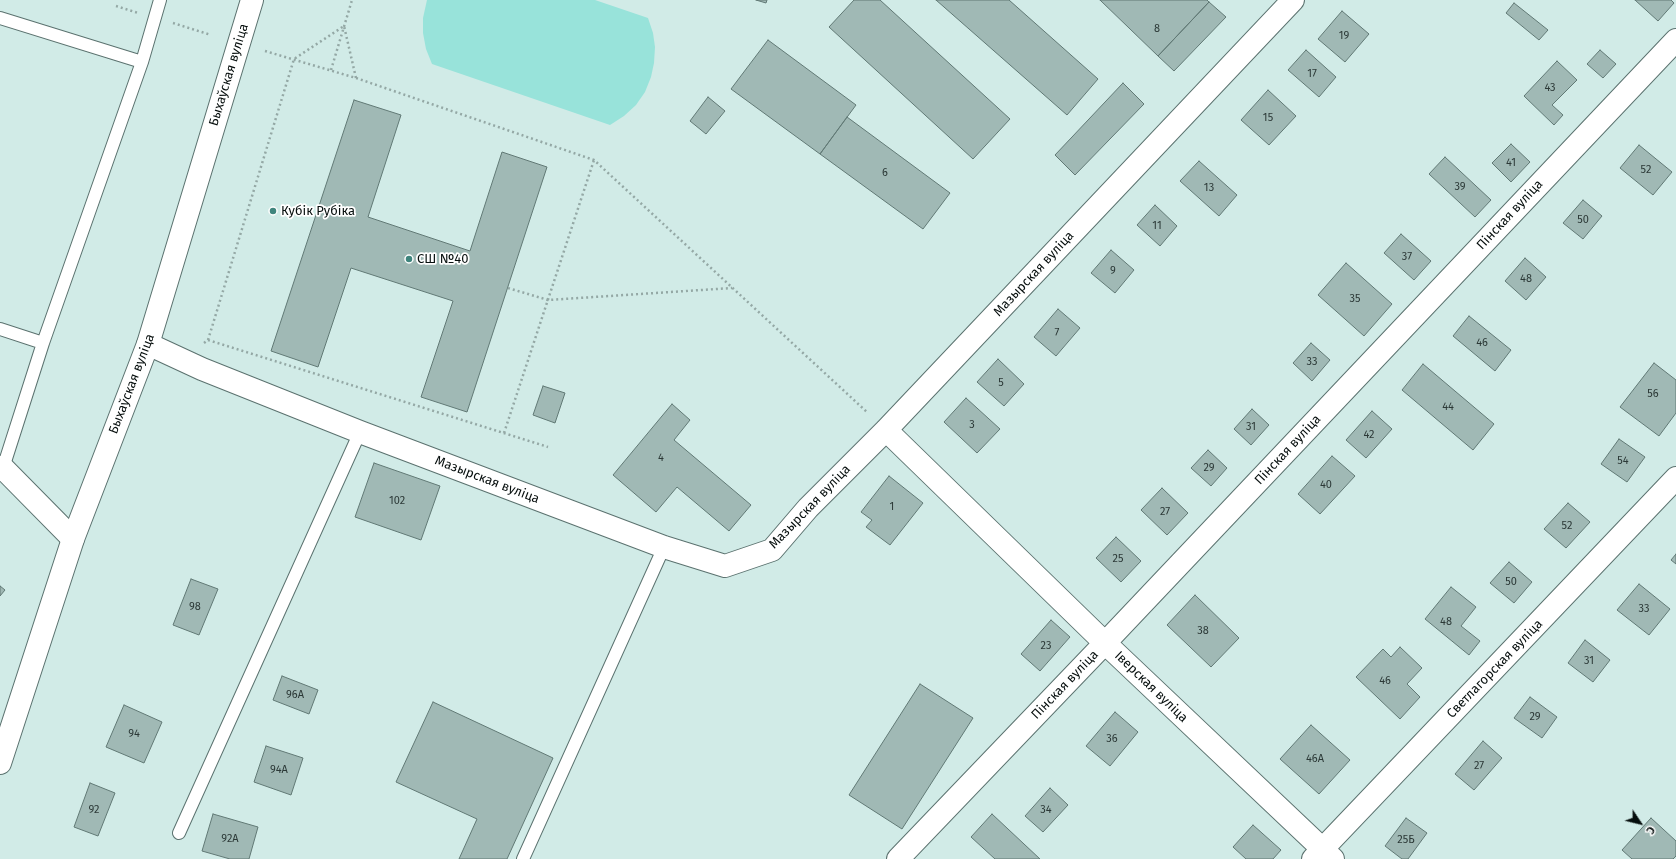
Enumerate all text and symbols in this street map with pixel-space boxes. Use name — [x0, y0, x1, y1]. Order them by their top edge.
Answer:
street label: Быхаўская вуліца — [206, 22, 252, 128]
house number: 8 — [1154, 22, 1160, 36]
house number: 19 — [1339, 29, 1349, 43]
house number: 17 — [1307, 67, 1317, 81]
house number: 43 — [1544, 81, 1556, 95]
house number: 15 — [1263, 111, 1273, 125]
house number: 41 — [1506, 156, 1516, 170]
house number: 52 — [1641, 163, 1651, 177]
house number: 6 — [882, 166, 888, 180]
street label: Пінская вуліца — [1474, 177, 1546, 253]
house number: 39 — [1454, 180, 1466, 194]
house number: 13 — [1204, 181, 1214, 195]
place label: Кубік Рубіка — [281, 203, 355, 219]
marker: Кубік Рубіка — [268, 206, 278, 216]
house number: 50 — [1577, 213, 1589, 227]
house number: 11 — [1152, 219, 1162, 233]
street label: Мазырская вуліца — [991, 228, 1077, 320]
house number: 37 — [1402, 250, 1412, 264]
place label: СШ №40 — [417, 251, 469, 267]
marker: СШ №40 — [404, 254, 414, 264]
house number: 9 — [1110, 264, 1116, 278]
house number: 48 — [1520, 272, 1532, 286]
house number: 35 — [1350, 292, 1360, 306]
house number: 7 — [1055, 326, 1059, 340]
street label: Быхаўская вуліца — [106, 332, 158, 436]
house number: 46 — [1476, 336, 1488, 350]
house number: 33 — [1307, 355, 1317, 369]
house number: 5 — [998, 376, 1004, 390]
house number: 56 — [1647, 387, 1659, 401]
house number: 44 — [1442, 400, 1454, 414]
street label: Пінская вуліца — [1252, 412, 1324, 488]
house number: 3 — [969, 418, 975, 432]
house number: 31 — [1246, 420, 1256, 434]
house number: 42 — [1363, 428, 1375, 442]
house number: 4 — [658, 451, 664, 465]
street label: Мазырская вуліца — [433, 453, 541, 507]
house number: 54 — [1617, 454, 1629, 468]
house number: 29 — [1203, 461, 1215, 475]
street label: Мазырская вуліца — [766, 462, 854, 552]
house number: 40 — [1320, 478, 1332, 492]
house number: 102 — [389, 494, 405, 508]
house number: 1 — [890, 500, 894, 514]
house number: 27 — [1160, 505, 1170, 519]
house number: 52 — [1562, 519, 1572, 533]
house number: 25 — [1113, 552, 1123, 566]
house number: 50 — [1505, 575, 1517, 589]
house number: 98 — [189, 600, 201, 614]
house number: 33 — [1639, 602, 1649, 616]
house number: 48 — [1440, 615, 1452, 629]
street label: Светлагорская вуліца — [1444, 616, 1546, 722]
house number: 38 — [1197, 624, 1209, 638]
house number: 23 — [1041, 639, 1051, 653]
street label: Пінская вуліца — [1028, 647, 1102, 723]
street label: Іверская вуліца — [1111, 648, 1191, 726]
house number: 31 — [1584, 654, 1594, 668]
house number: 46 — [1379, 674, 1391, 688]
house number: 96А — [286, 688, 304, 702]
house number: 29 — [1529, 710, 1541, 724]
house number: 94 — [128, 727, 140, 741]
house number: 36 — [1106, 732, 1118, 746]
house number: 46А — [1306, 752, 1324, 766]
house number: 27 — [1474, 759, 1484, 773]
house number: 94А — [270, 763, 288, 777]
house number: 92 — [89, 803, 99, 817]
house number: 34 — [1040, 803, 1052, 817]
north arrow — [1620, 803, 1660, 843]
text: С — [1643, 824, 1657, 836]
house number: 92А — [221, 832, 239, 846]
house number: 25Б — [1397, 833, 1415, 847]

